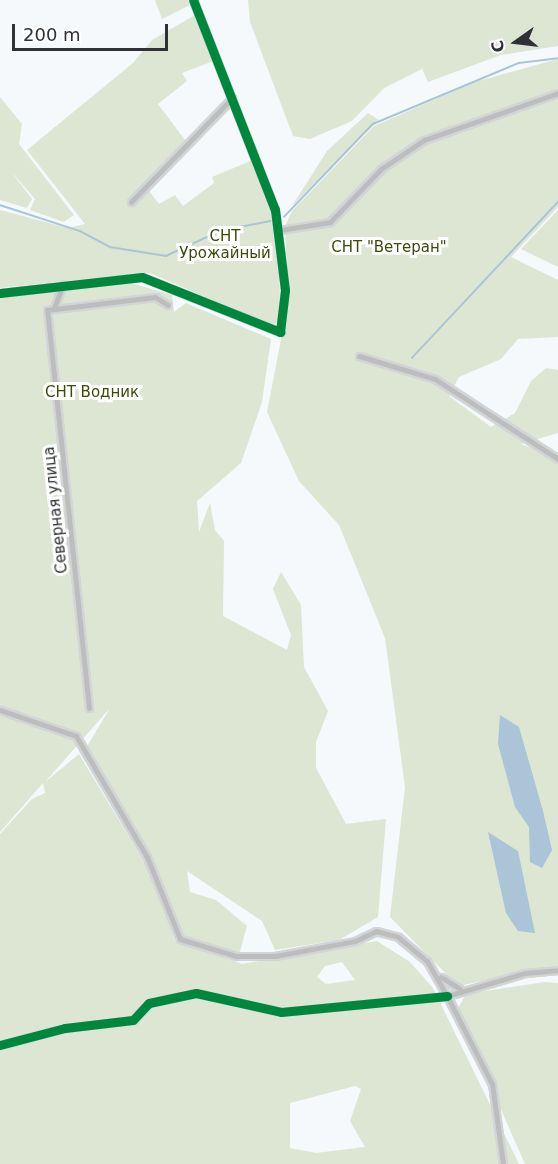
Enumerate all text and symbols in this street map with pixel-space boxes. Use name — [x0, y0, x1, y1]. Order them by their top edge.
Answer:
scale bar — [15, 12, 171, 50]
north arrow — [486, 12, 546, 72]
text: 200 m — [23, 24, 81, 45]
text: С — [487, 38, 509, 54]
park label: СНТ Урожайный — [179, 227, 271, 262]
park label: СНТ "Ветеран" — [331, 239, 447, 257]
park label: СНТ Водник — [45, 384, 139, 402]
street label: Северная улица — [40, 446, 72, 574]

